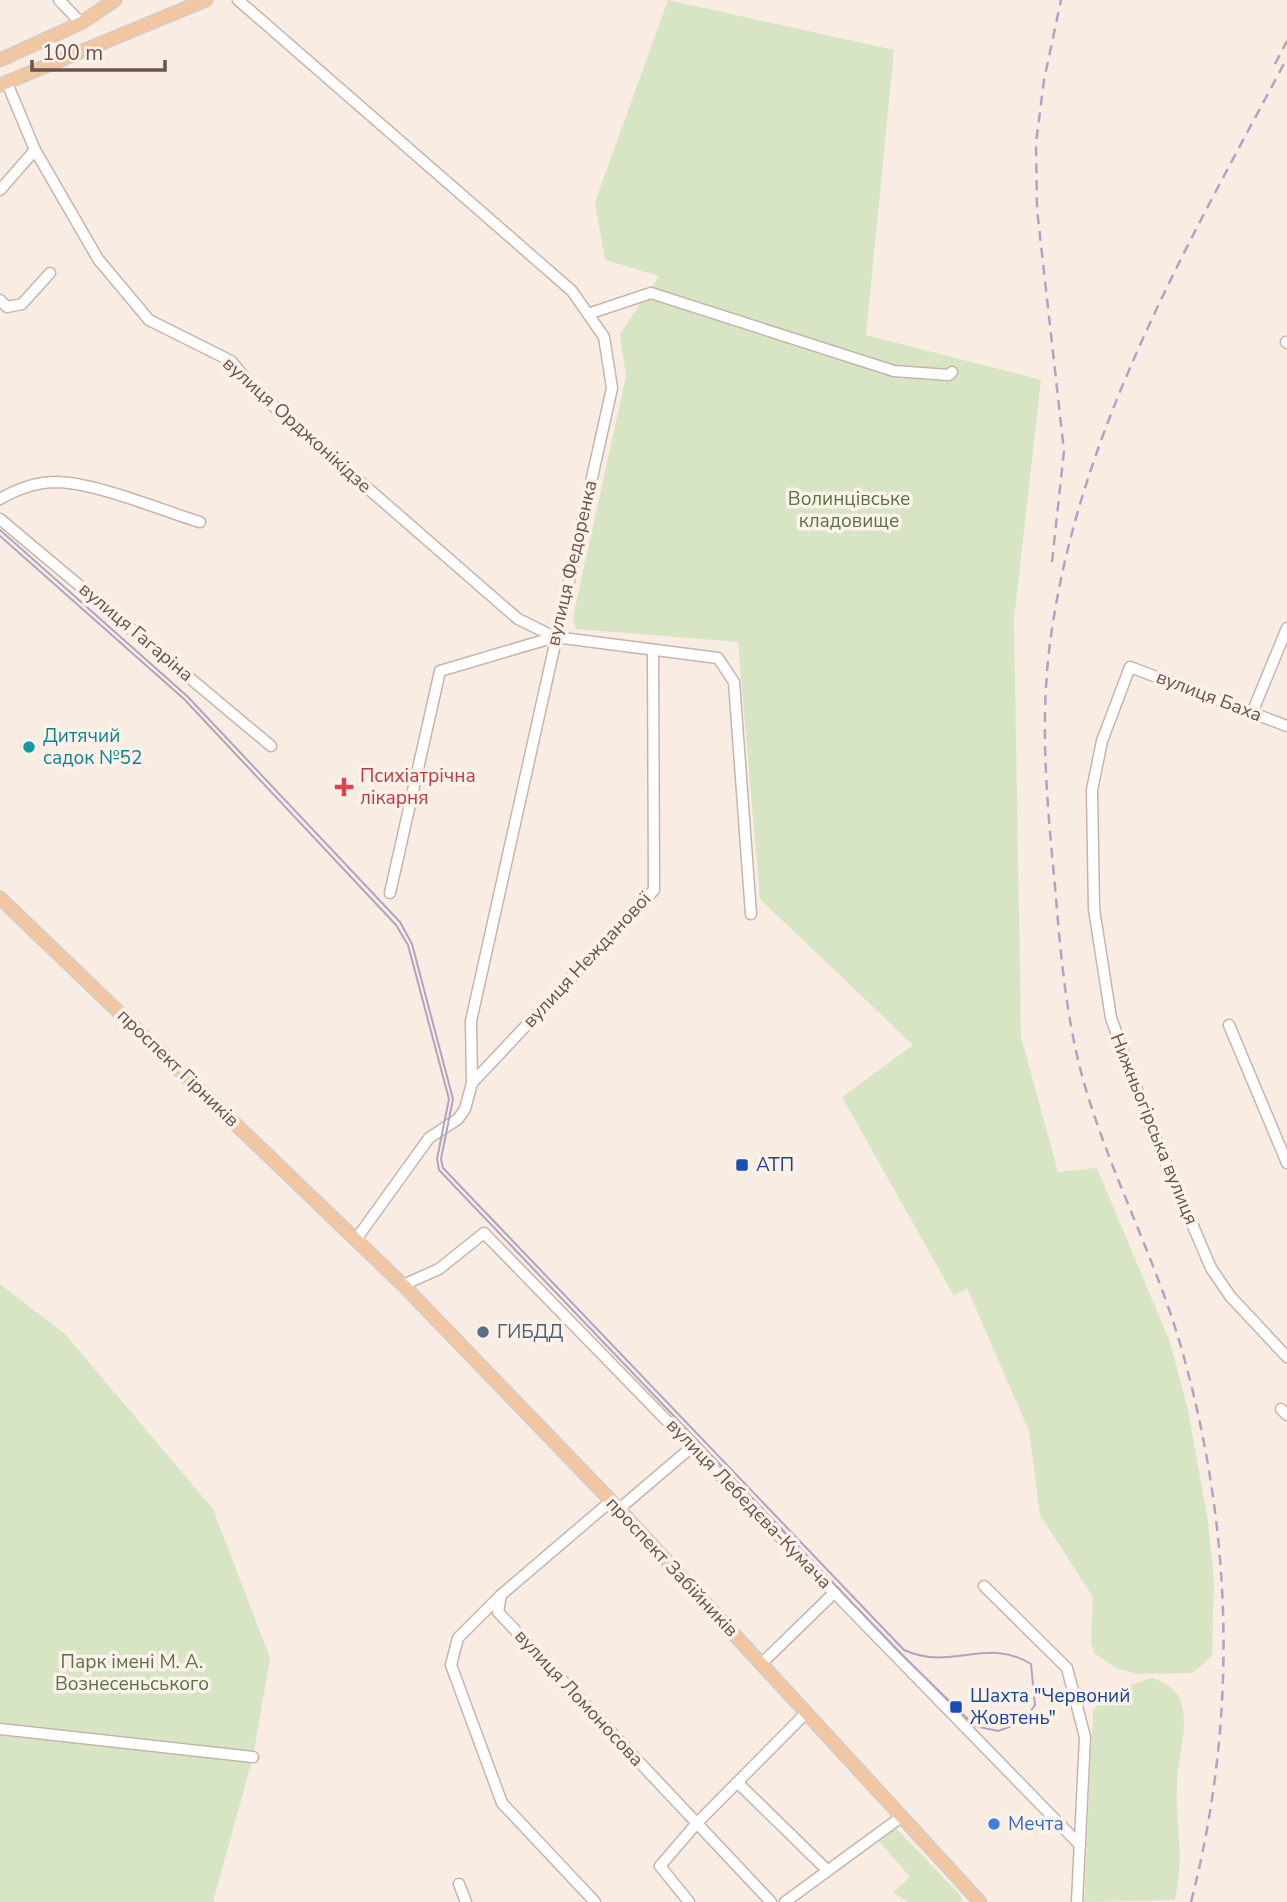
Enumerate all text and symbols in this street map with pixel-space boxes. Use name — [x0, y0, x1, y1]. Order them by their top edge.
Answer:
scale bar — [32, 28, 164, 72]
text: 100 m — [42, 39, 103, 67]
street label: вулиця Орджонікідзе — [217, 351, 377, 499]
street label: вулиця Федоренка — [540, 477, 604, 649]
park label: Волинцівське кладовище — [788, 486, 910, 534]
street label: вулиця Гагаріна — [73, 576, 199, 688]
street label: вулиця Баха — [1152, 664, 1266, 728]
place label: Дитячий садок №52 — [43, 723, 142, 771]
marker: Дитячий садок №52 — [21, 739, 37, 755]
place label: Психіатрічна лікарня — [360, 763, 476, 811]
marker: Психіатрічна лікарня — [334, 777, 354, 797]
street label: вулиця Нежданової — [517, 886, 657, 1034]
street label: проспект Гірників — [111, 1003, 245, 1133]
street label: Нижньогірська вулиця — [1104, 1029, 1204, 1229]
place label: АТП — [756, 1152, 794, 1178]
marker: АТП — [734, 1157, 750, 1173]
place label: ГИБДД — [497, 1319, 563, 1345]
marker: ГИБДД — [475, 1324, 491, 1340]
street label: вулиця Лебедєва-Кумача — [660, 1413, 838, 1595]
street label: проспект Забійників — [600, 1491, 744, 1643]
street label: вулиця Ломоносова — [509, 1624, 649, 1772]
park label: Парк імені М. А. Вознесеньського — [55, 1649, 209, 1697]
place label: Шахта "Червоний Жовтень" — [970, 1683, 1130, 1731]
marker: Шахта "Червоний Жовтень" — [948, 1699, 964, 1715]
place label: Мечта — [1008, 1811, 1064, 1837]
marker: Мечта — [986, 1816, 1002, 1832]

